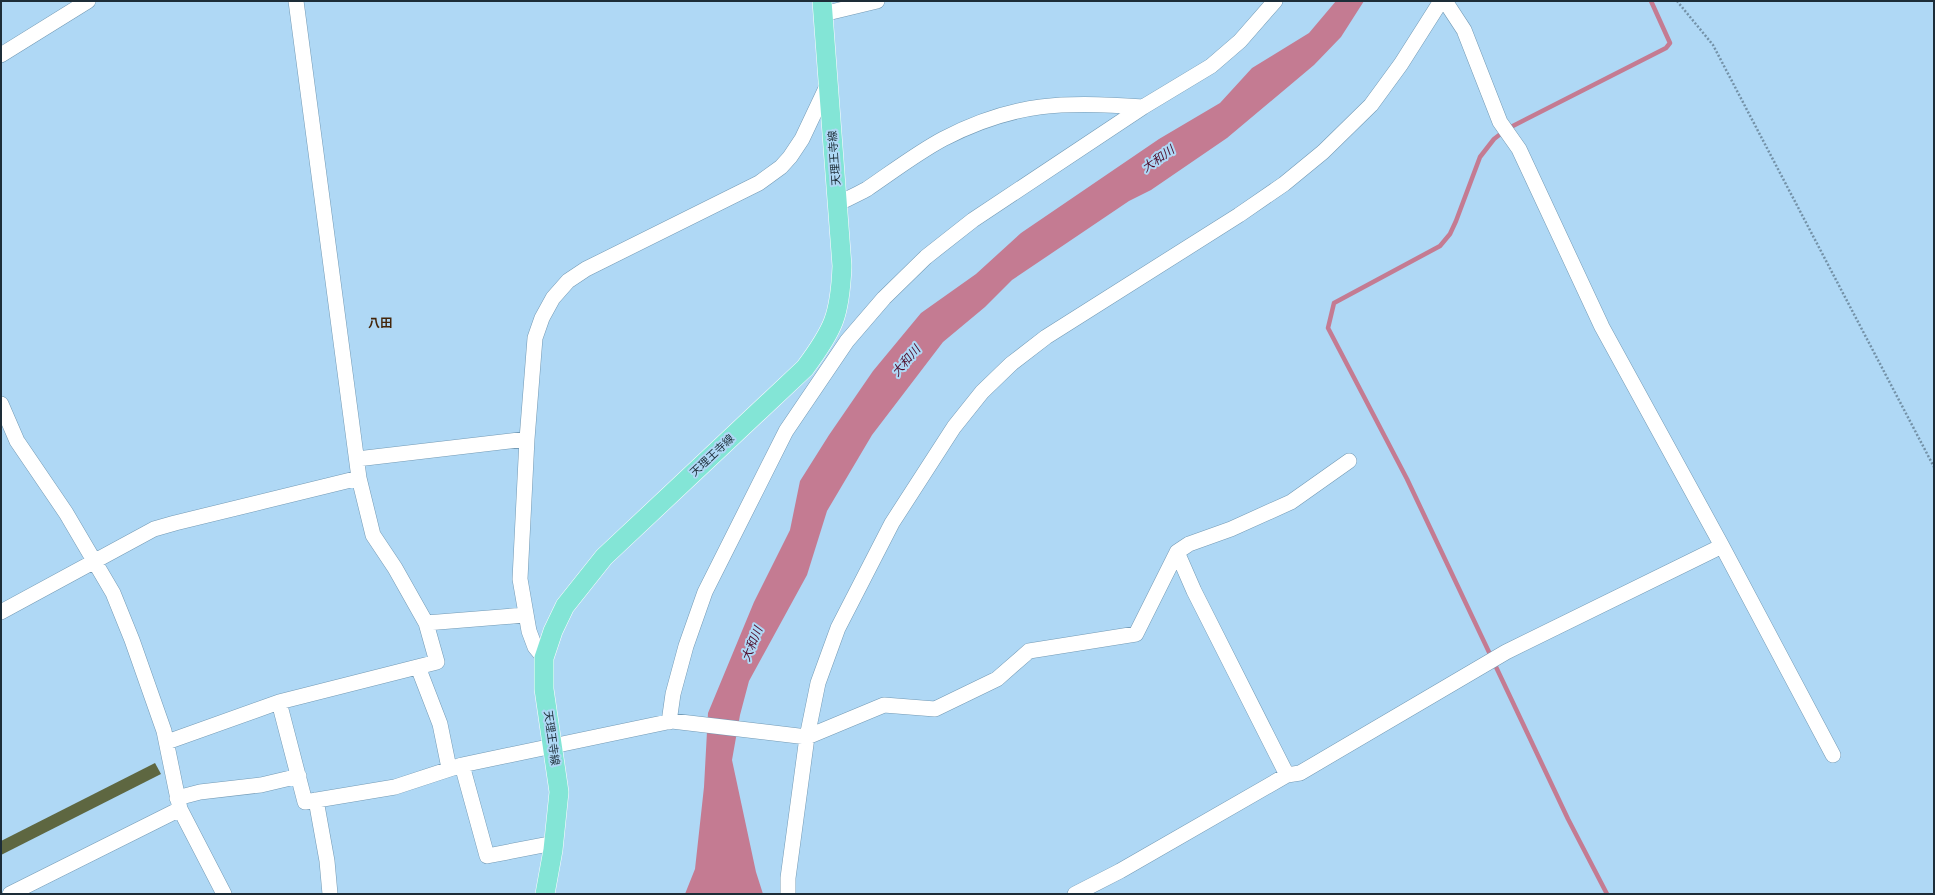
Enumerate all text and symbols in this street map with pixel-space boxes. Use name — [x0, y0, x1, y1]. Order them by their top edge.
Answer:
street label: 天理王寺線 — [826, 130, 842, 186]
water label: 大和川 — [1139, 142, 1178, 175]
district label: 八田 — [368, 316, 392, 330]
water label: 大和川 — [889, 341, 924, 379]
street label: 天理王寺線 — [688, 432, 736, 478]
water label: 大和川 — [739, 623, 766, 663]
street label: 天理王寺線 — [542, 710, 562, 766]

